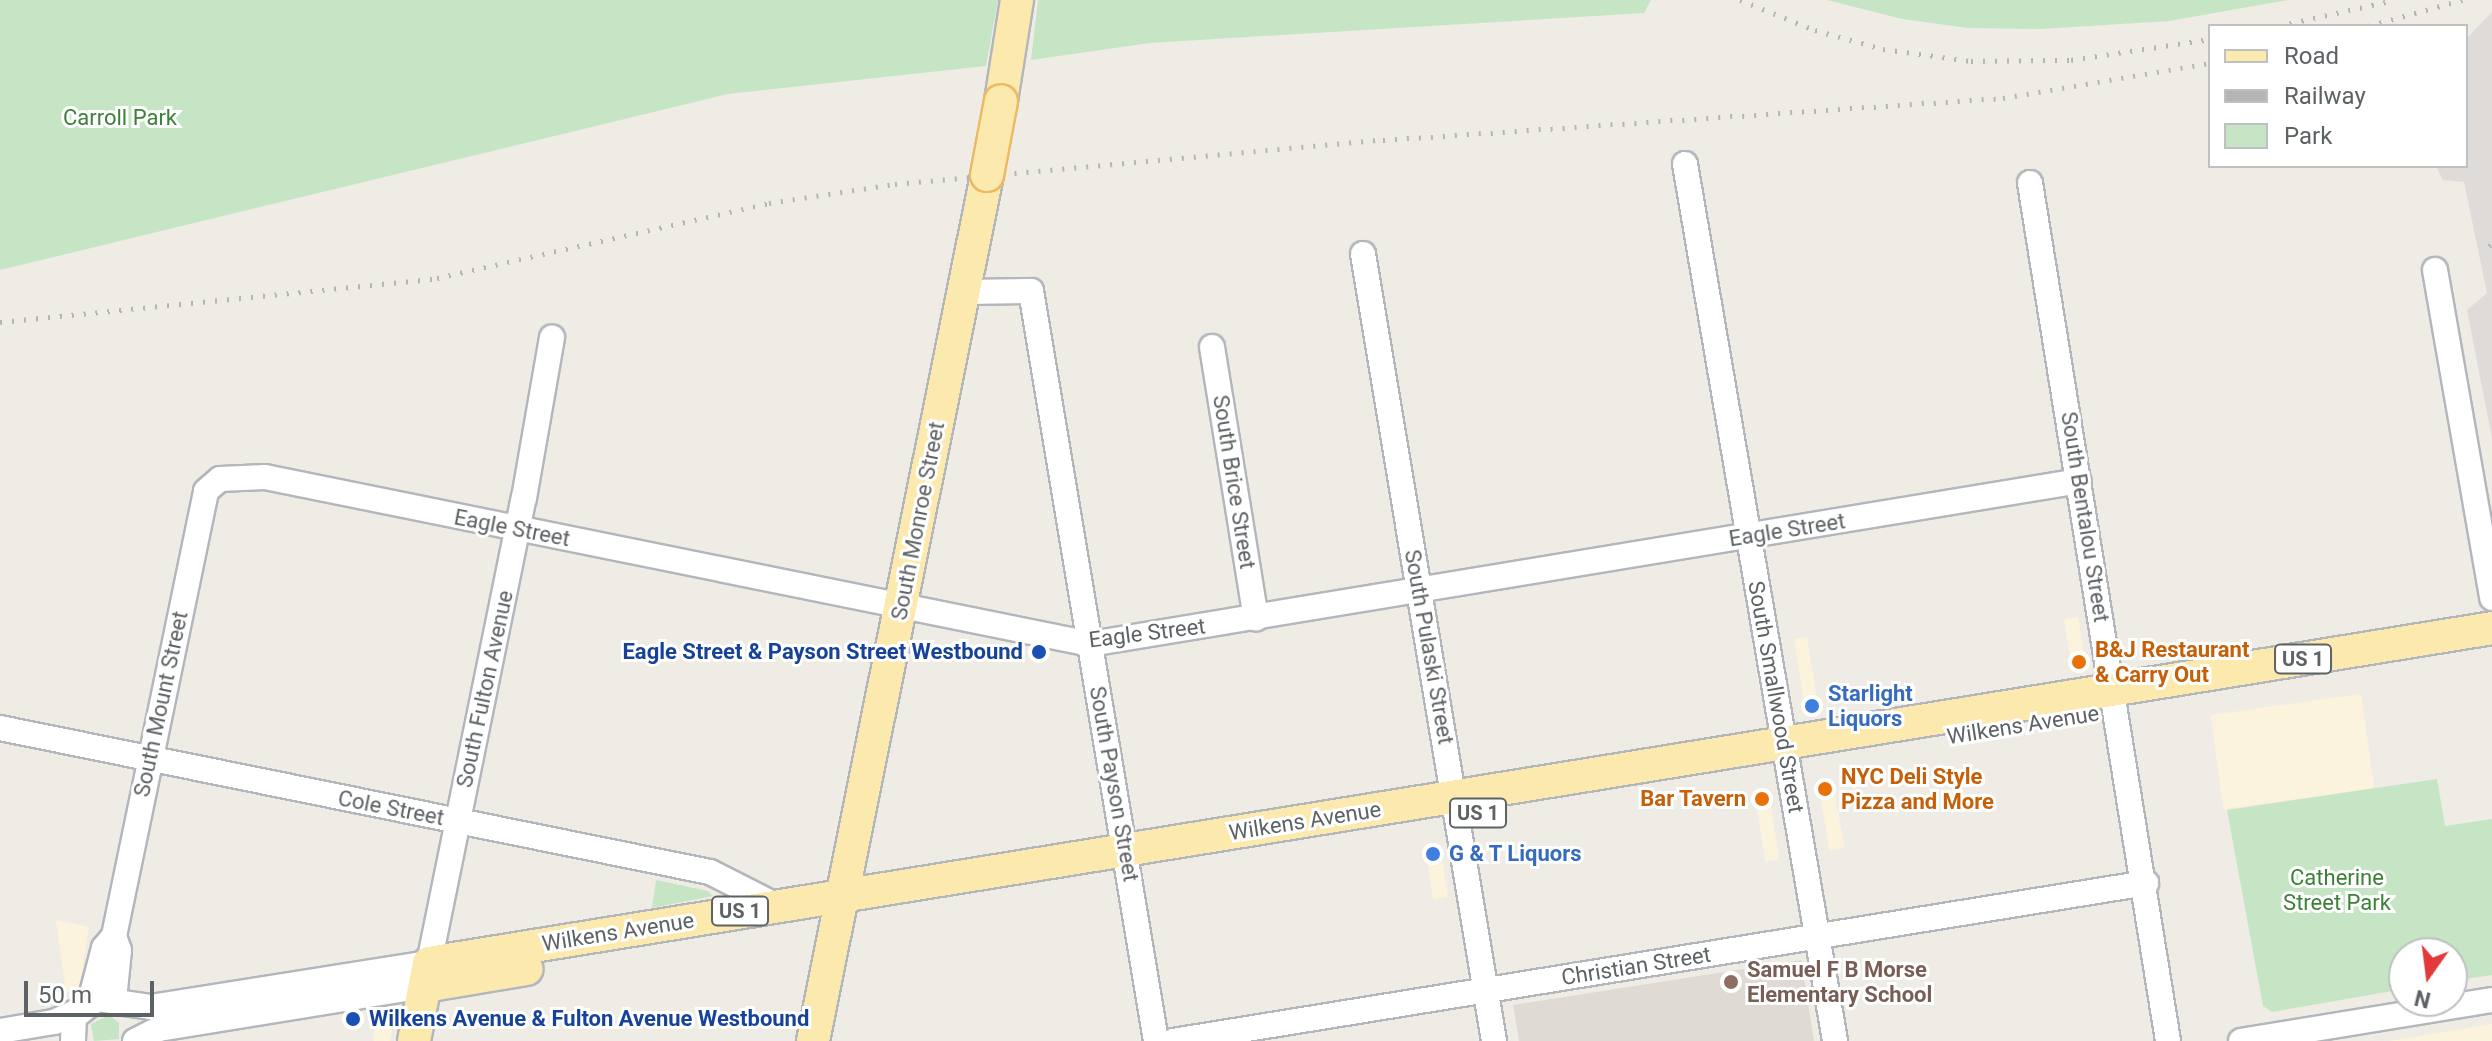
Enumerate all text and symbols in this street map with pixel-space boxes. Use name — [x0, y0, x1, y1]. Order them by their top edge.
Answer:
legend — [2208, 24, 2468, 168]
text: Road — [2284, 42, 2339, 70]
text: Railway — [2284, 82, 2366, 110]
park label: Carroll Park — [63, 105, 177, 131]
text: Park — [2284, 122, 2332, 150]
street label: South Brice Street — [1207, 393, 1261, 571]
street label: South Bentalou Street — [2055, 410, 2115, 624]
street label: South Monroe Street — [886, 420, 950, 622]
street label: Eagle Street — [452, 504, 572, 552]
street label: Eagle Street — [1727, 508, 1847, 552]
street label: South Pulaski Street — [1399, 548, 1459, 746]
street label: South Smallwood Street — [1743, 579, 1809, 815]
street label: South Fulton Avenue — [451, 588, 519, 790]
street label: South Mount Street — [128, 609, 194, 799]
street label: Eagle Street — [1087, 613, 1207, 653]
place label: B&J Restaurant & Carry Out — [2095, 636, 2249, 688]
place label: Eagle Street & Payson Street Westbound — [622, 639, 1023, 665]
marker: Eagle Street & Payson Street Westbound — [1030, 643, 1048, 661]
road number: US 1 — [2273, 643, 2333, 675]
marker: B&J Restaurant & Carry Out — [2070, 653, 2088, 671]
place label: Starlight Liquors — [1828, 680, 1913, 732]
street label: South Payson Street — [1084, 684, 1144, 884]
marker: Starlight Liquors — [1803, 697, 1821, 715]
street label: Wilkens Avenue — [1945, 700, 2101, 750]
place label: NYC Deli Style Pizza and More — [1841, 763, 1994, 814]
marker: NYC Deli Style Pizza and More — [1816, 780, 1834, 798]
street label: Cole Street — [336, 785, 446, 831]
place label: Bar Tavern — [1640, 786, 1746, 812]
marker: Bar Tavern — [1753, 790, 1771, 808]
street label: Wilkens Avenue — [1227, 796, 1383, 846]
road number: US 1 — [1448, 797, 1508, 829]
place label: G & T Liquors — [1449, 841, 1583, 867]
marker: G & T Liquors — [1424, 845, 1442, 863]
park label: Catherine Street Park — [2283, 864, 2391, 916]
road number: US 1 — [710, 895, 770, 927]
street label: Wilkens Avenue — [540, 907, 696, 957]
north arrow — [2388, 937, 2468, 1017]
street label: Christian Street — [1559, 941, 1713, 991]
place label: Samuel F B Morse Elementary School — [1747, 956, 1932, 1008]
scale bar — [28, 965, 158, 1015]
marker: Samuel F B Morse Elementary School — [1722, 973, 1740, 991]
text: 50 m — [38, 981, 92, 1009]
text: N — [2412, 985, 2433, 1013]
place label: Wilkens Avenue & Fulton Avenue Westbound — [369, 1006, 809, 1032]
marker: Wilkens Avenue & Fulton Avenue Westbound — [344, 1010, 362, 1028]

